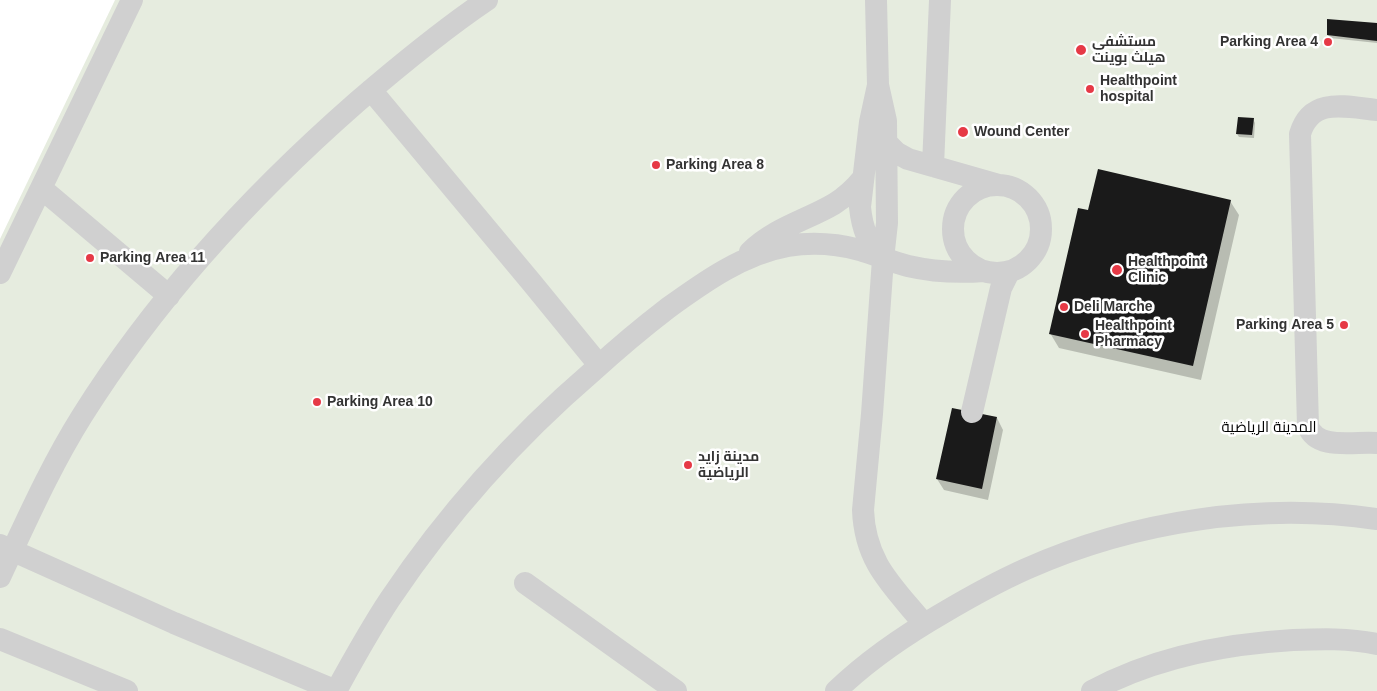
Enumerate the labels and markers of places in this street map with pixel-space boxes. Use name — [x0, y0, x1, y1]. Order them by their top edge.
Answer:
place label: مستشفى هيلث بوينت — [1092, 34, 1166, 66]
place label: Parking Area 4 — [1220, 34, 1318, 50]
marker: Parking Area 4 — [1322, 36, 1334, 48]
marker: مستشفى هيلث بوينت — [1074, 43, 1088, 57]
place label: Healthpoint hospital — [1100, 73, 1177, 105]
marker: Healthpoint hospital — [1084, 83, 1096, 95]
place label: Wound Center — [974, 124, 1069, 140]
marker: Wound Center — [956, 125, 970, 139]
place label: Parking Area 8 — [666, 157, 764, 173]
marker: Parking Area 8 — [650, 159, 662, 171]
place label: Parking Area 11 — [100, 250, 205, 266]
marker: Parking Area 11 — [84, 252, 96, 264]
place label: Healthpoint Clinic — [1128, 254, 1205, 286]
marker: Healthpoint Clinic — [1110, 263, 1124, 277]
place label: Deli Marche — [1074, 299, 1153, 315]
marker: Deli Marche — [1058, 301, 1070, 313]
place label: Parking Area 5 — [1236, 317, 1334, 333]
place label: Healthpoint Pharmacy — [1095, 318, 1172, 351]
marker: Parking Area 5 — [1338, 319, 1350, 331]
marker: Healthpoint Pharmacy — [1079, 328, 1091, 340]
place label: Parking Area 10 — [327, 394, 433, 410]
marker: Parking Area 10 — [311, 396, 323, 408]
place label: مدينة زايد الرياضية — [698, 449, 759, 482]
marker: مدينة زايد الرياضية — [682, 459, 694, 471]

